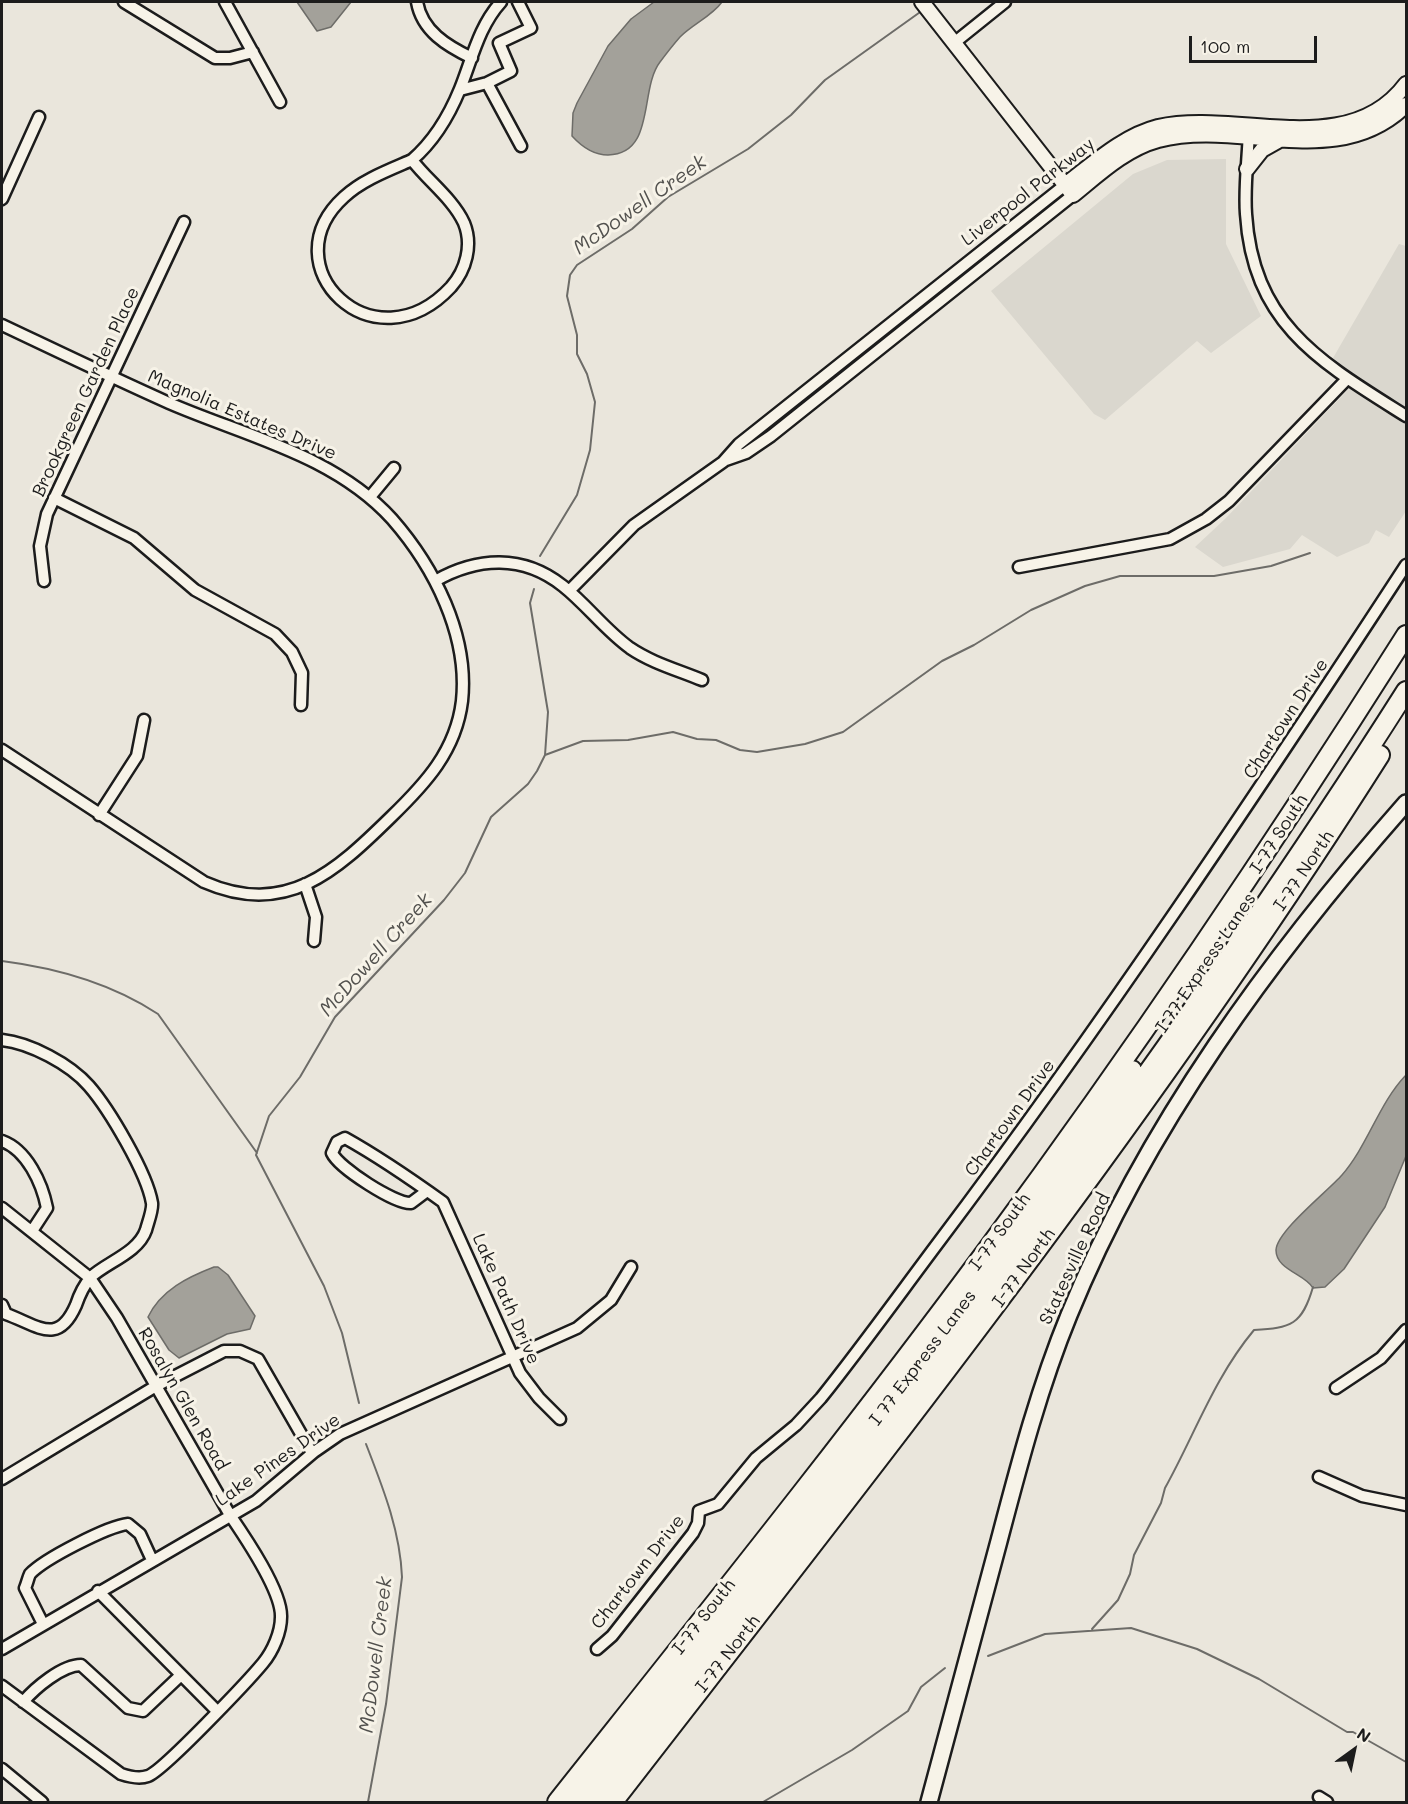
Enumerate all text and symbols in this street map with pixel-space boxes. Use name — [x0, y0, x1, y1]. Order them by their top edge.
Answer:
scale bar — [1192, 24, 1320, 62]
text: 100 m — [1200, 34, 1250, 58]
street label: Liverpool Parkway — [957, 133, 1099, 251]
water label: McDowell Creek — [569, 150, 711, 260]
street label: Brookgreen Garden Place — [28, 284, 144, 500]
street label: Magnolia Estates Drive — [144, 365, 340, 465]
street label: Chartown Drive — [1239, 655, 1333, 783]
street label: I-77 South — [1245, 790, 1313, 878]
street label: I-77 North — [1269, 827, 1339, 915]
water label: McDowell Creek — [314, 889, 438, 1021]
street label: I 77 Express Lanes — [1151, 889, 1261, 1037]
street label: Chartown Drive — [960, 1055, 1060, 1181]
street label: I-77 South — [965, 1189, 1035, 1275]
street label: Statesville Road — [1035, 1190, 1115, 1328]
street label: I-77 North — [988, 1224, 1060, 1312]
street label: Lake Path Drive — [468, 1230, 544, 1368]
street label: I 77 Express Lanes — [865, 1286, 981, 1430]
street label: Rosalyn Glen Road — [133, 1324, 233, 1474]
street label: Lake Pines Drive — [212, 1409, 344, 1511]
street label: Chartown Drive — [587, 1511, 689, 1633]
water label: McDowell Creek — [355, 1575, 397, 1735]
street label: I-77 South — [668, 1575, 740, 1659]
street label: I-77 North — [691, 1611, 765, 1697]
north arrow — [1324, 1720, 1384, 1780]
text: N — [1353, 1722, 1375, 1747]

